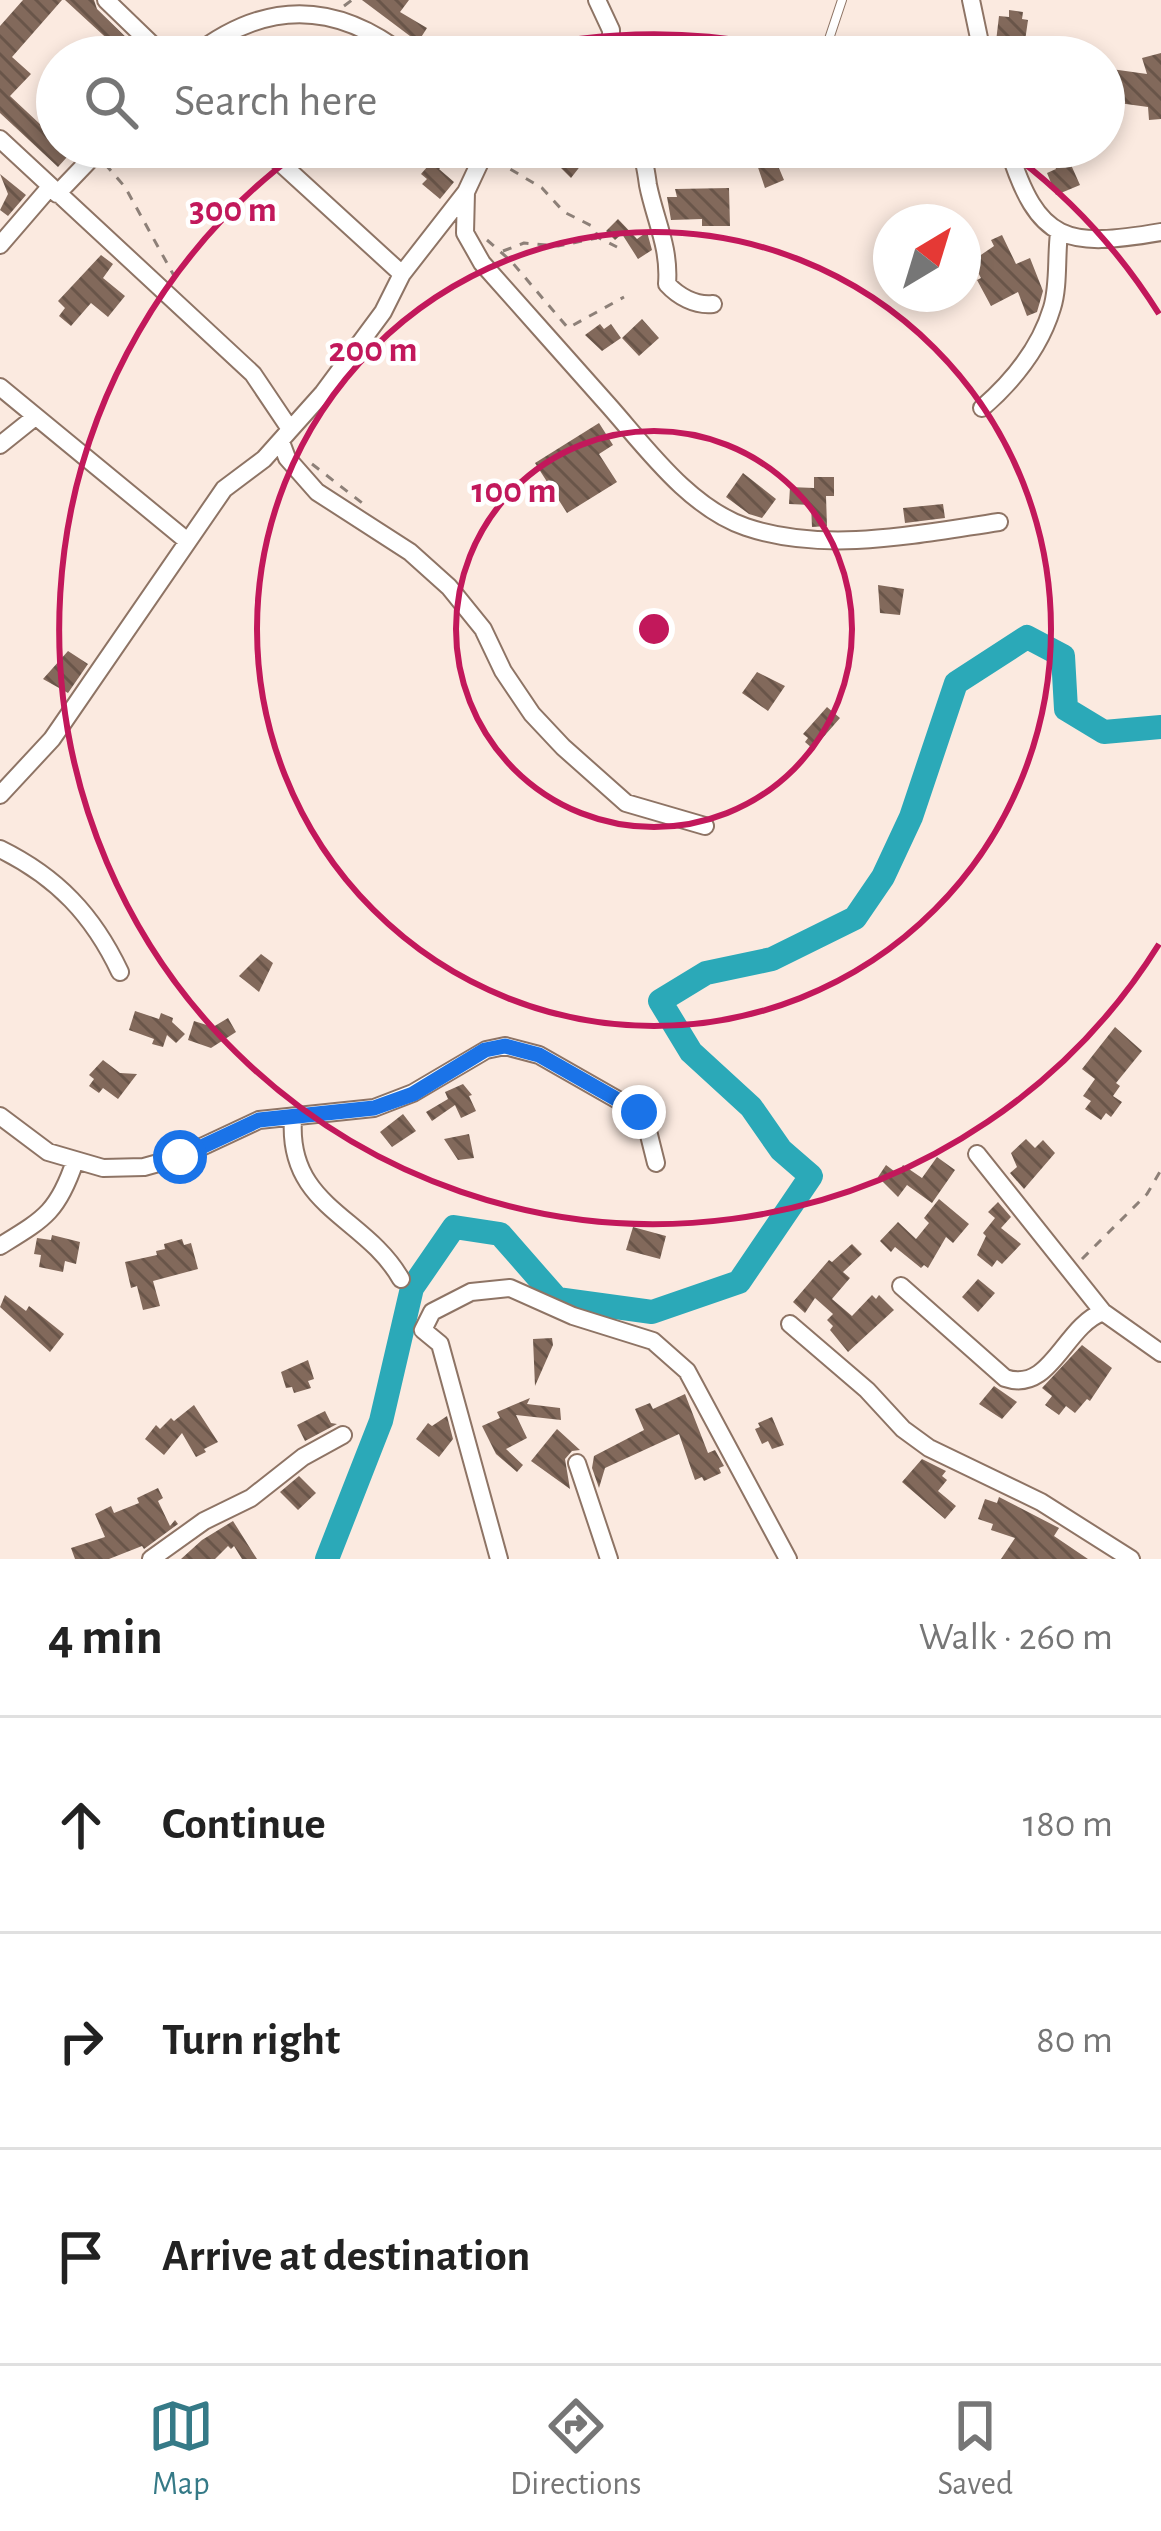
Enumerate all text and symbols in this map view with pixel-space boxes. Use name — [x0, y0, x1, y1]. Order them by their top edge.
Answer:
search box — [36, 36, 1125, 168]
icon: search — [78, 69, 144, 135]
text: Search here — [174, 79, 377, 124]
text: 300 m — [189, 192, 277, 228]
north arrow — [873, 204, 981, 312]
text: 200 m — [329, 332, 417, 368]
text: 100 m — [472, 473, 556, 509]
centre of rings — [633, 608, 675, 650]
route end — [612, 1085, 666, 1139]
route start — [153, 1130, 207, 1184]
text: 4 min — [48, 1612, 163, 1663]
text: Walk · 260 m — [919, 1618, 1113, 1657]
icon: ahead — [48, 1792, 114, 1858]
text: Continue — [162, 1802, 326, 1847]
text: 180 m — [1023, 1805, 1113, 1844]
icon: right — [48, 2008, 114, 2074]
text: Turn right — [162, 2018, 340, 2063]
text: 80 m — [1036, 2021, 1113, 2060]
icon: arrive — [48, 2224, 114, 2290]
text: Arrive at destination — [162, 2234, 530, 2279]
tab: Map — [148, 2393, 214, 2505]
tab: Directions — [510, 2393, 641, 2505]
tab: Saved — [937, 2393, 1013, 2505]

